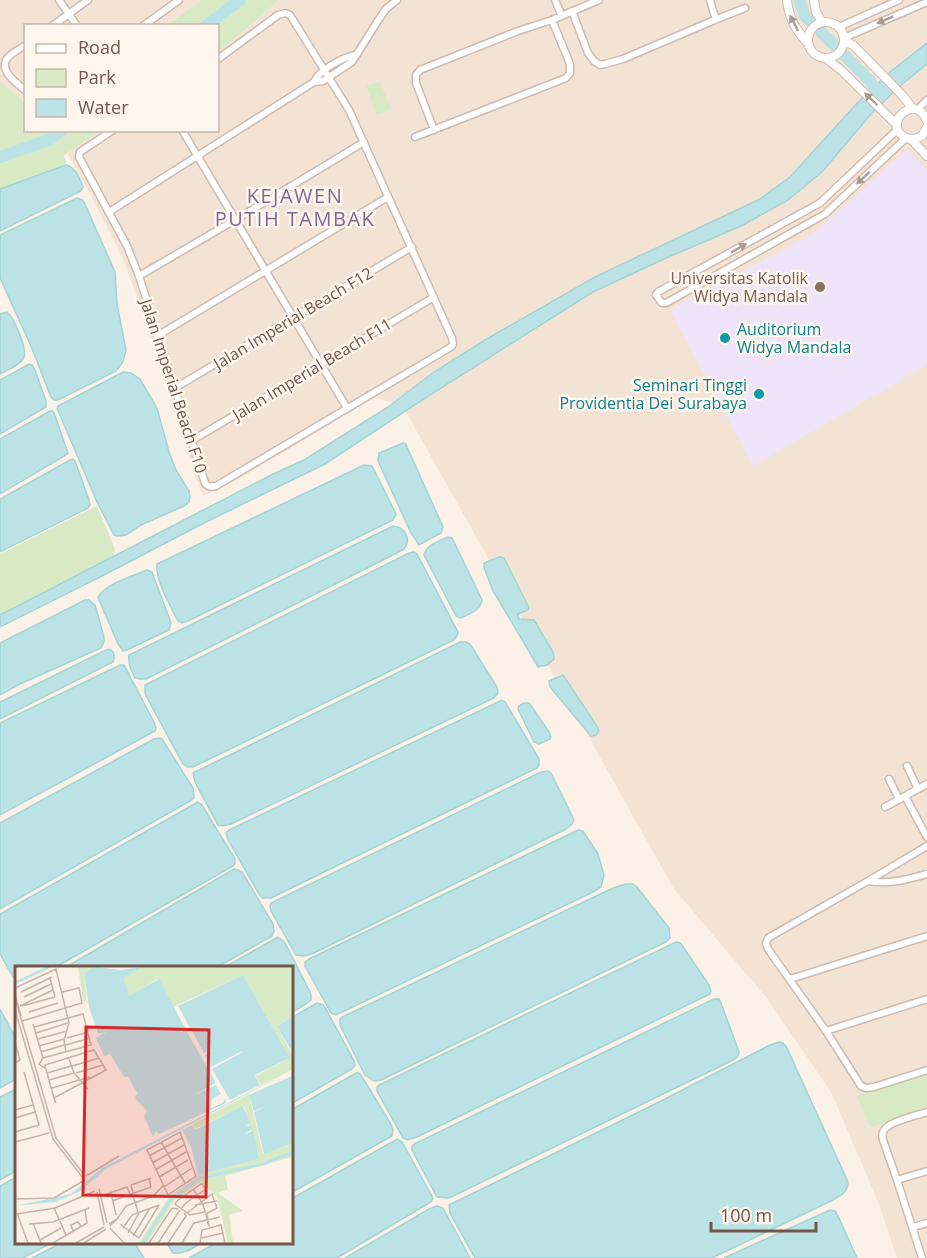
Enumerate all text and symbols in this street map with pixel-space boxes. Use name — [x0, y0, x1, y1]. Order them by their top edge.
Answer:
one-way arrow — [789, 14, 799, 31]
one-way arrow — [876, 15, 894, 25]
legend — [24, 24, 219, 132]
text: Road — [78, 35, 121, 59]
text: Park — [78, 65, 116, 89]
one-way arrow — [865, 93, 879, 107]
text: Water — [78, 95, 129, 119]
one-way arrow — [856, 171, 871, 185]
district label: KEJAWEN PUTIH TAMBAK — [215, 182, 375, 232]
one-way arrow — [731, 243, 748, 253]
street label: Jalan Imperial Beach F12 — [208, 262, 377, 375]
place label: Universitas Katolik Widya Mandala — [670, 267, 809, 307]
marker: Universitas Katolik Widya Mandala — [813, 280, 827, 294]
street label: Jalan Imperial Beach F10 — [135, 294, 213, 476]
street label: Jalan Imperial Beach F11 — [227, 313, 396, 426]
place label: Auditorium Widya Mandala — [737, 318, 851, 358]
marker: Auditorium Widya Mandala — [718, 331, 732, 345]
place label: Seminari Tinggi Providentia Dei Surabaya — [559, 374, 747, 414]
marker: Seminari Tinggi Providentia Dei Surabaya — [752, 387, 766, 401]
inset map — [15, 966, 292, 1243]
scale bar — [711, 1195, 816, 1233]
text: 100 m — [720, 1203, 772, 1227]

